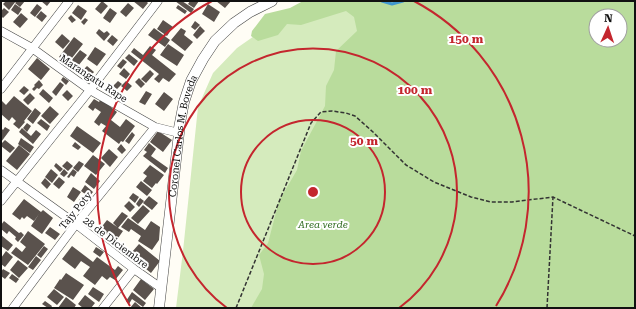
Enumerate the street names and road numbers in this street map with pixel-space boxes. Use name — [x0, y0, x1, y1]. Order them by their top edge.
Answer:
street label: Marangatu Rape — [58, 52, 130, 105]
street label: Coronel Carlos M. Boveda — [167, 72, 200, 198]
street label: Tajy Poty — [57, 189, 94, 231]
street label: 28 de Diciembre — [81, 214, 151, 271]

